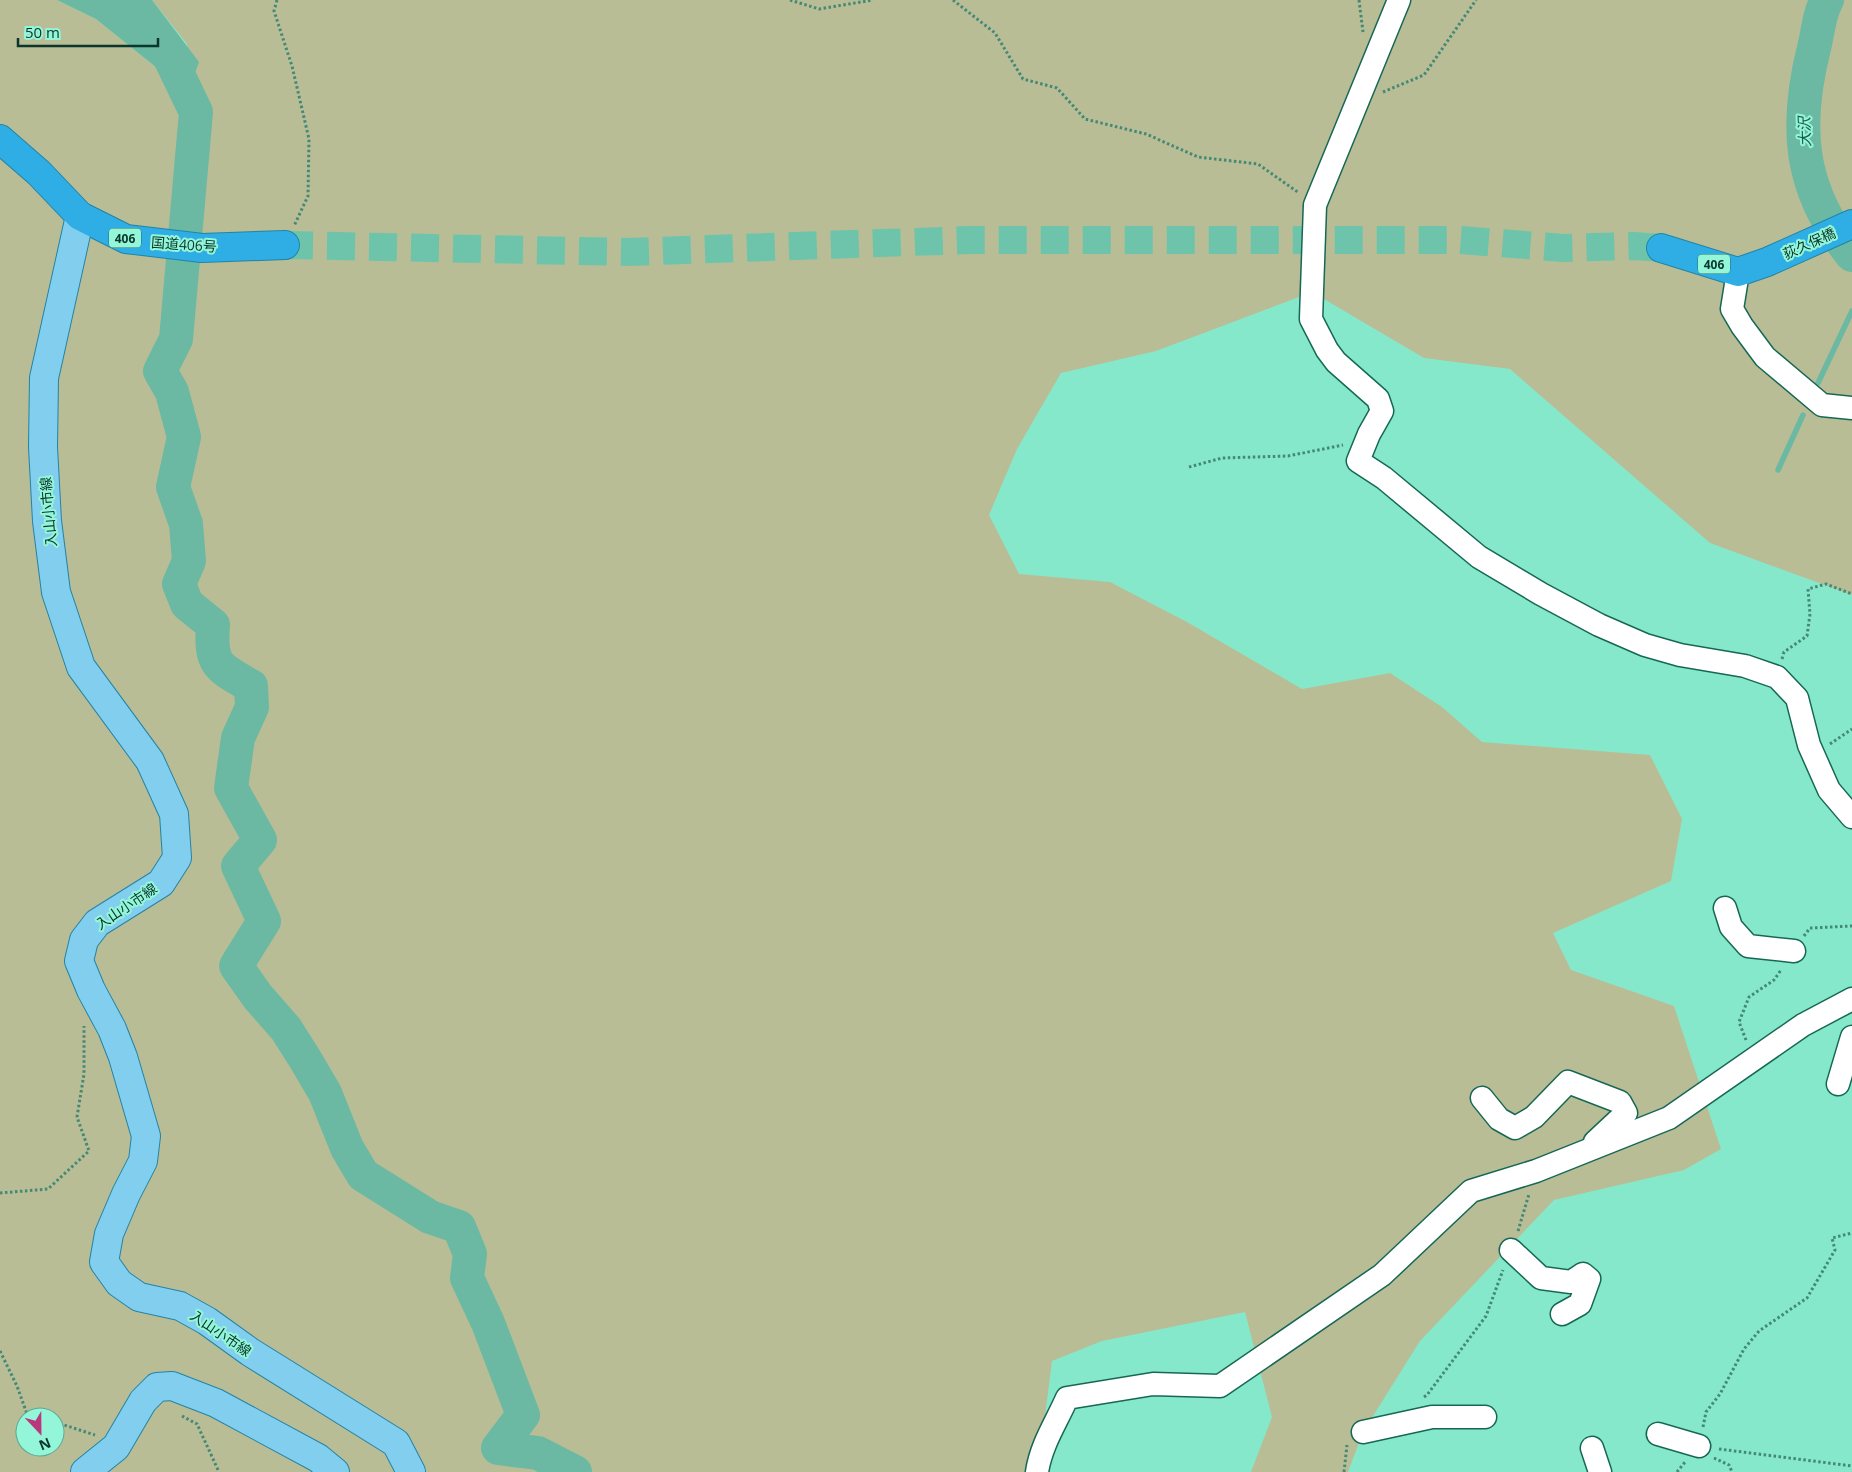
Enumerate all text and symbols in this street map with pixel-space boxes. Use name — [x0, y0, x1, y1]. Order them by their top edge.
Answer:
scale bar — [18, 15, 158, 47]
text: 50 m — [25, 22, 60, 42]
water label: 大沢 — [1793, 115, 1815, 147]
street label: 荻久保橋 — [1780, 223, 1838, 263]
road number: 406 — [109, 228, 141, 248]
street label: 国道406号 — [150, 232, 218, 256]
road number: 406 — [1698, 254, 1730, 274]
street label: 入山小市線 — [35, 476, 61, 548]
street label: 入山小市線 — [92, 879, 160, 933]
street label: 入山小市線 — [187, 1306, 255, 1360]
north arrow — [15, 1407, 65, 1457]
text: N — [36, 1434, 54, 1455]

